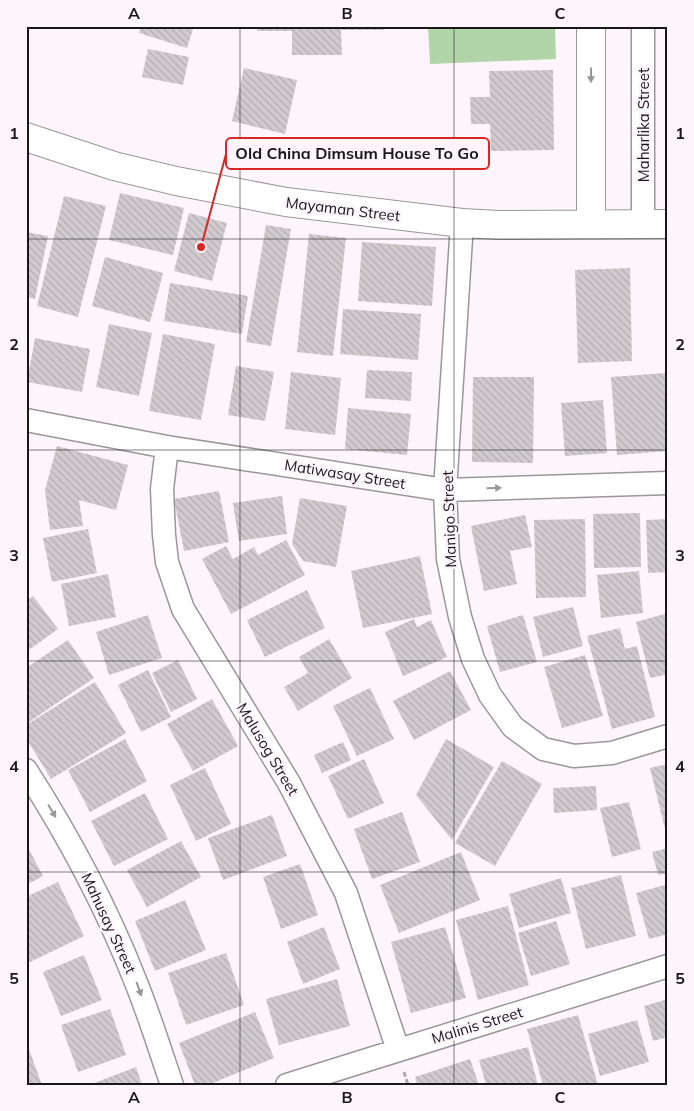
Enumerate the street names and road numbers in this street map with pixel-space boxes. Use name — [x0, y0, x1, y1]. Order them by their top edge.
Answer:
street label: Maharlika Street — [634, 68, 653, 182]
street label: Mayaman Street — [285, 193, 401, 225]
street label: Matiwasay Street — [283, 455, 407, 493]
street label: Manigo Street — [438, 470, 460, 568]
street label: Malusog Street — [233, 699, 303, 799]
street label: Mahusay Street — [77, 870, 141, 976]
street label: Malinis Street — [429, 1002, 525, 1048]

